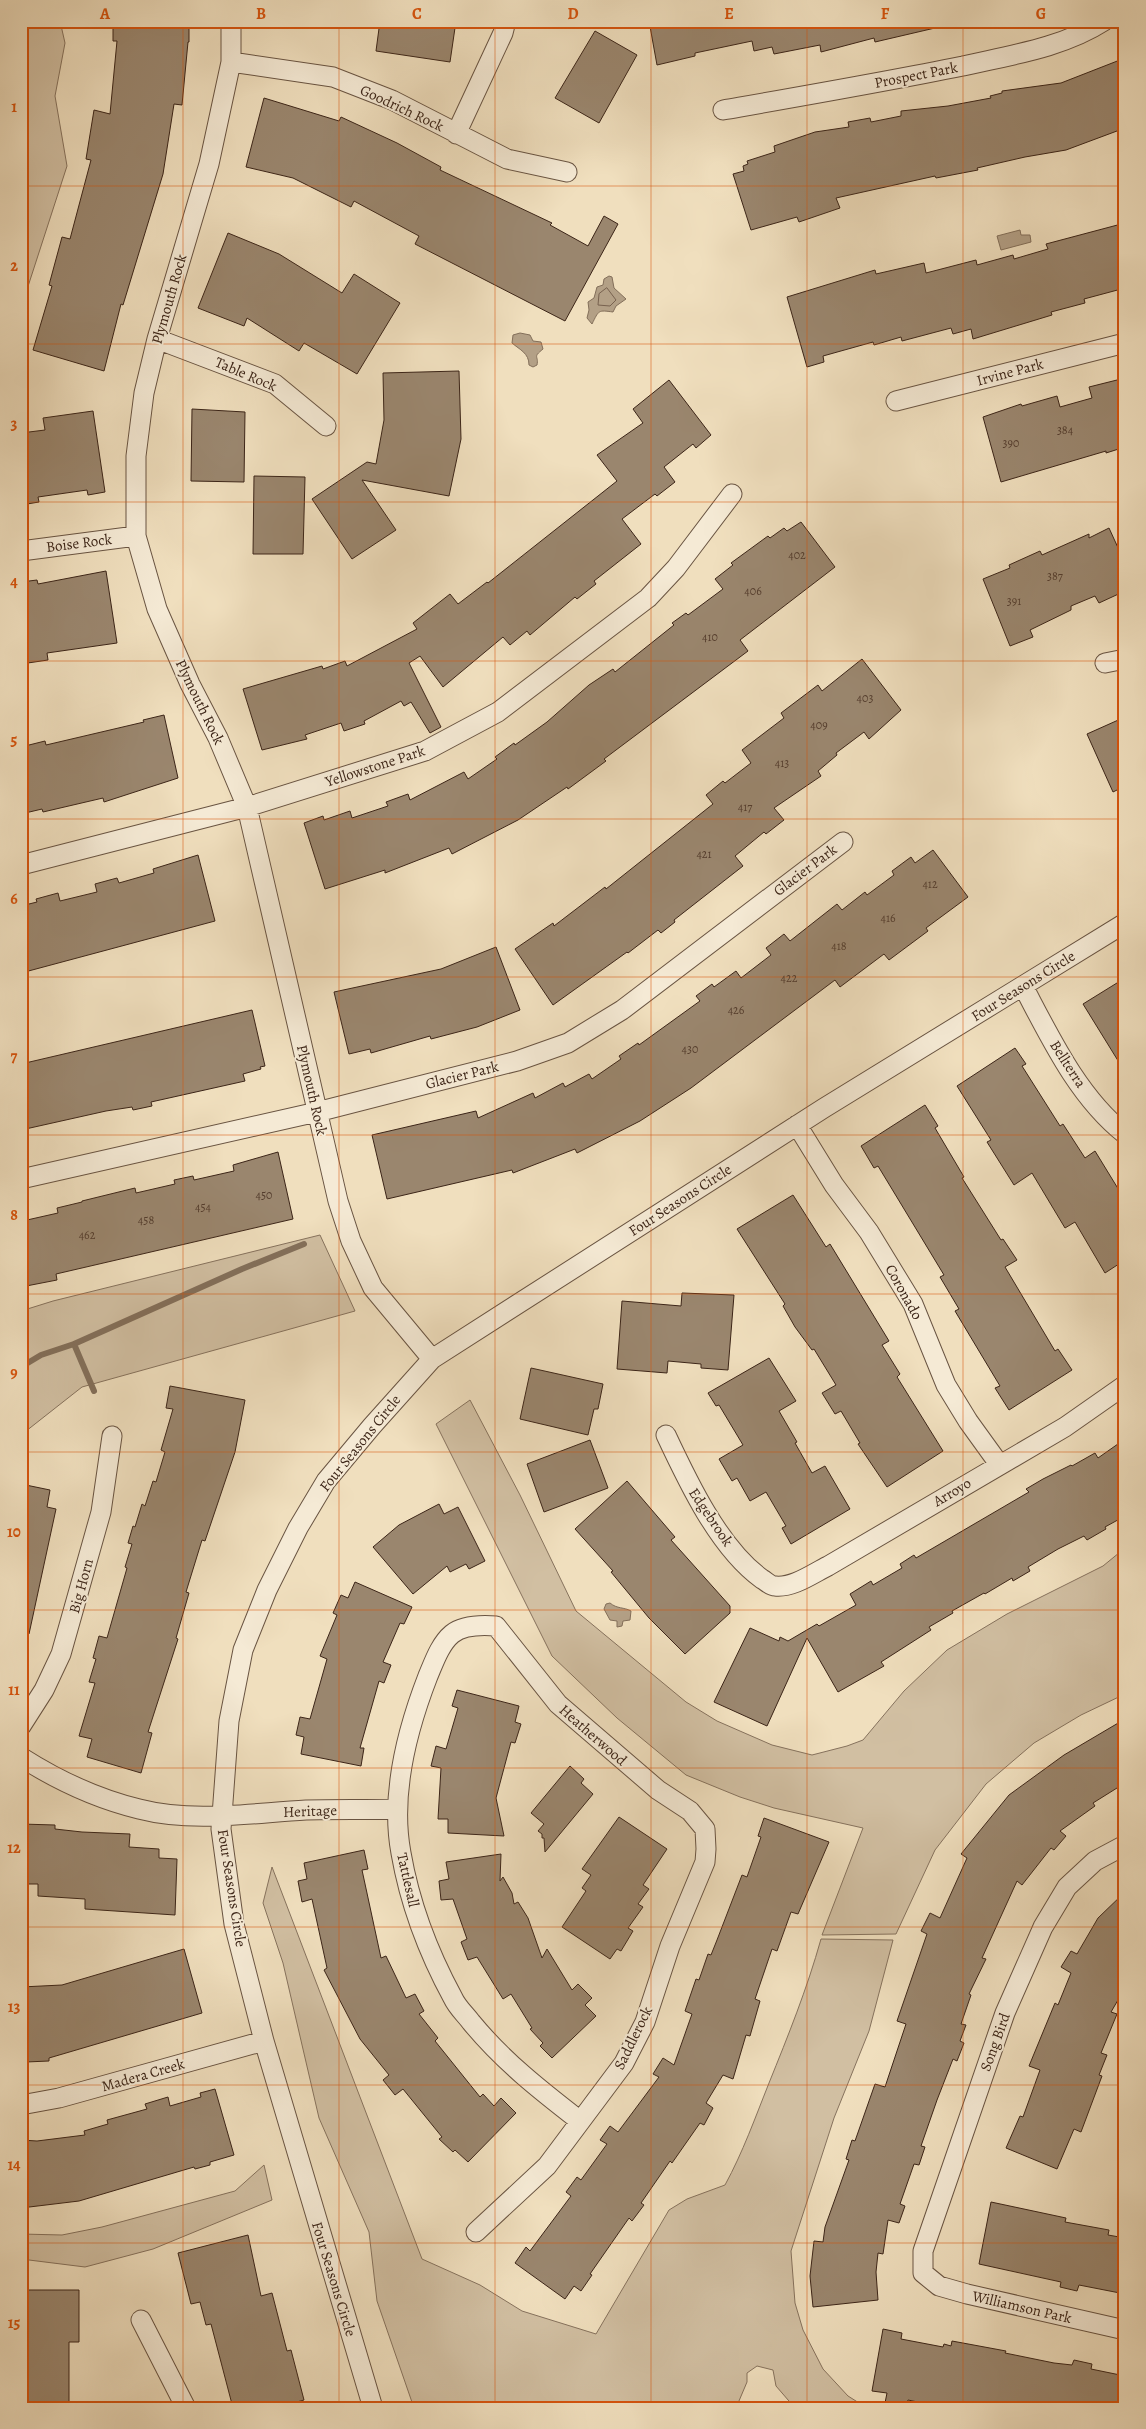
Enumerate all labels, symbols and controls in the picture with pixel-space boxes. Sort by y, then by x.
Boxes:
text: A [99,3,111,25]
text: B [256,3,266,25]
text: C [412,3,422,25]
text: D [567,3,579,25]
text: E [724,3,734,25]
text: F [881,3,890,25]
text: G [1036,3,1046,25]
street label: Prospect Park [873,57,960,93]
street label: Goodrich Rock [357,80,448,136]
text: 1 [11,96,17,118]
street label: Plymouth Rock [147,251,192,346]
text: 2 [10,255,18,277]
street label: Table Rock [212,352,281,396]
street label: Irvine Park [974,353,1046,390]
text: 3 [11,413,18,435]
house number: 384 [1057,422,1074,438]
house number: 390 [1003,435,1019,451]
street label: Boise Rock [45,529,114,557]
house number: 402 [788,547,806,563]
house number: 387 [1047,568,1064,584]
text: 4 [10,571,18,593]
house number: 406 [744,583,762,599]
house number: 391 [1007,593,1021,609]
house number: 410 [702,629,718,645]
street label: Plymouth Rock [171,656,230,748]
house number: 403 [857,690,873,706]
house number: 409 [810,717,828,733]
text: 5 [11,729,18,751]
street label: Yellowstone Park [322,740,428,792]
house number: 413 [775,755,789,771]
house number: 417 [738,799,753,815]
street label: Glacier Park [769,839,841,900]
house number: 421 [696,846,712,862]
house number: 412 [922,876,938,892]
text: 6 [10,888,18,910]
house number: 416 [880,910,896,926]
house number: 418 [831,938,847,954]
street label: Four Seasons Circle [967,946,1079,1026]
house number: 422 [781,970,798,986]
house number: 426 [728,1002,745,1018]
street label: Bellterra [1045,1036,1091,1092]
house number: 430 [682,1041,698,1057]
street label: Plymouth Rock [292,1043,332,1138]
text: 7 [11,1046,18,1068]
street label: Glacier Park [423,1056,501,1094]
street label: Four Seasons Circle [625,1159,736,1241]
house number: 450 [256,1187,273,1203]
house number: 454 [195,1199,212,1215]
text: 8 [10,1204,18,1226]
house number: 458 [138,1212,154,1228]
house number: 462 [79,1227,96,1243]
street label: Coronado [881,1261,927,1323]
text: 9 [10,1362,18,1384]
street label: Four Seasons Circle [315,1390,405,1496]
street label: Arroyo [928,1473,975,1512]
street label: Edgebrook [684,1484,738,1551]
text: 10 [7,1521,21,1543]
street label: Big Horn [64,1556,98,1616]
text: 11 [8,1679,20,1701]
street label: Heatherwood [555,1700,632,1771]
street label: Heritage [283,1800,338,1822]
street label: Four Seasons Circle [213,1828,251,1949]
text: 12 [7,1837,21,1859]
street label: Tattlesall [392,1851,424,1909]
text: 13 [8,1996,20,2018]
street label: Saddlerock [609,2003,657,2073]
street label: Song Bird [975,2009,1015,2074]
street label: Madera Creek [99,2053,187,2096]
text: 14 [7,2154,21,2176]
street label: Four Seasons Circle [307,2219,361,2339]
street label: Williamson Park [969,2286,1074,2328]
text: 15 [8,2312,20,2334]

